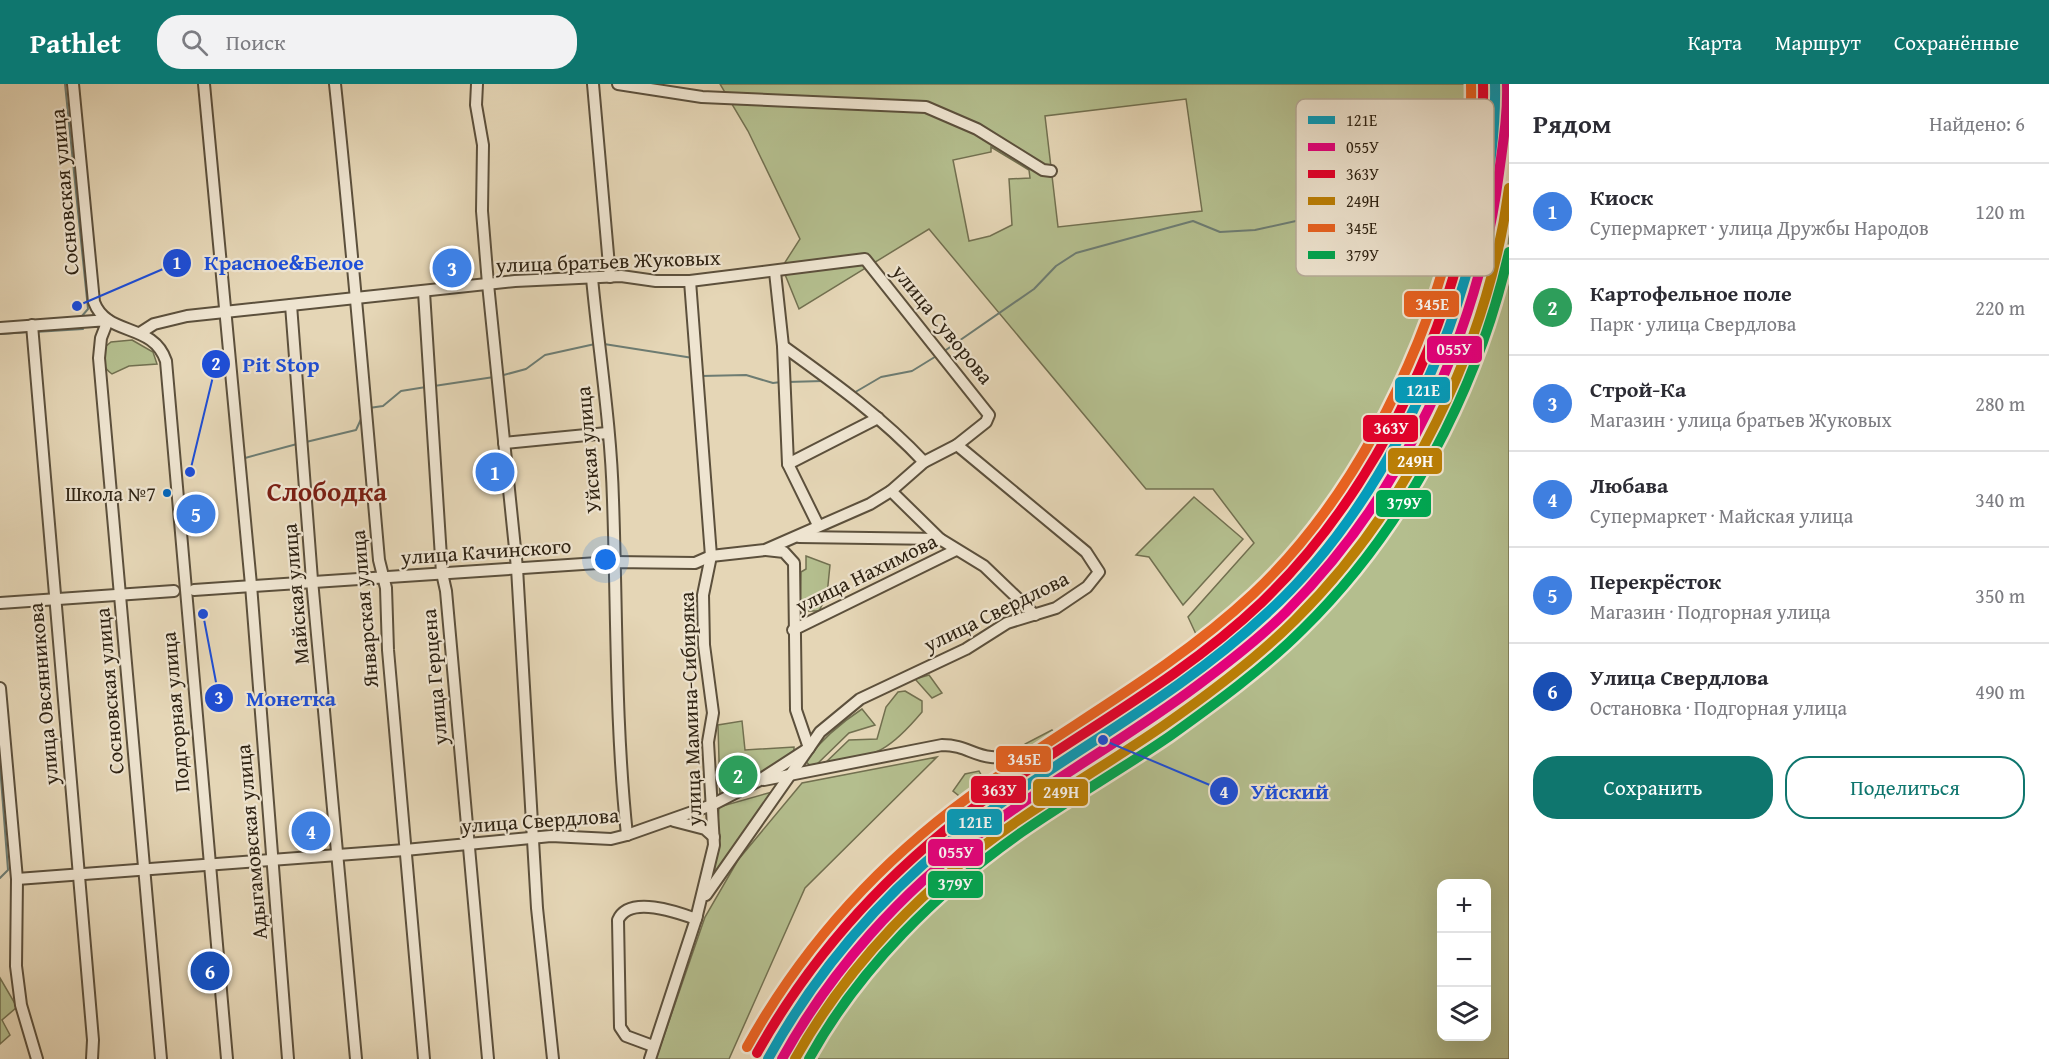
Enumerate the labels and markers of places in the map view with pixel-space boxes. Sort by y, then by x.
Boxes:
callout: Красное&Белое [162,243,376,283]
pin: 3 [432,246,472,291]
callout: Pit Stop [201,344,332,384]
pin: 1 [476,450,514,494]
place label: Школа №7 [65,479,156,508]
marker: Школа №7 [161,487,173,499]
pin: 5 [176,492,216,536]
callout: Монетка [204,678,348,718]
pin: 2 [718,752,758,798]
callout: Уйский [1209,771,1341,811]
pin: 4 [292,808,330,854]
pin: 6 [190,948,230,994]

